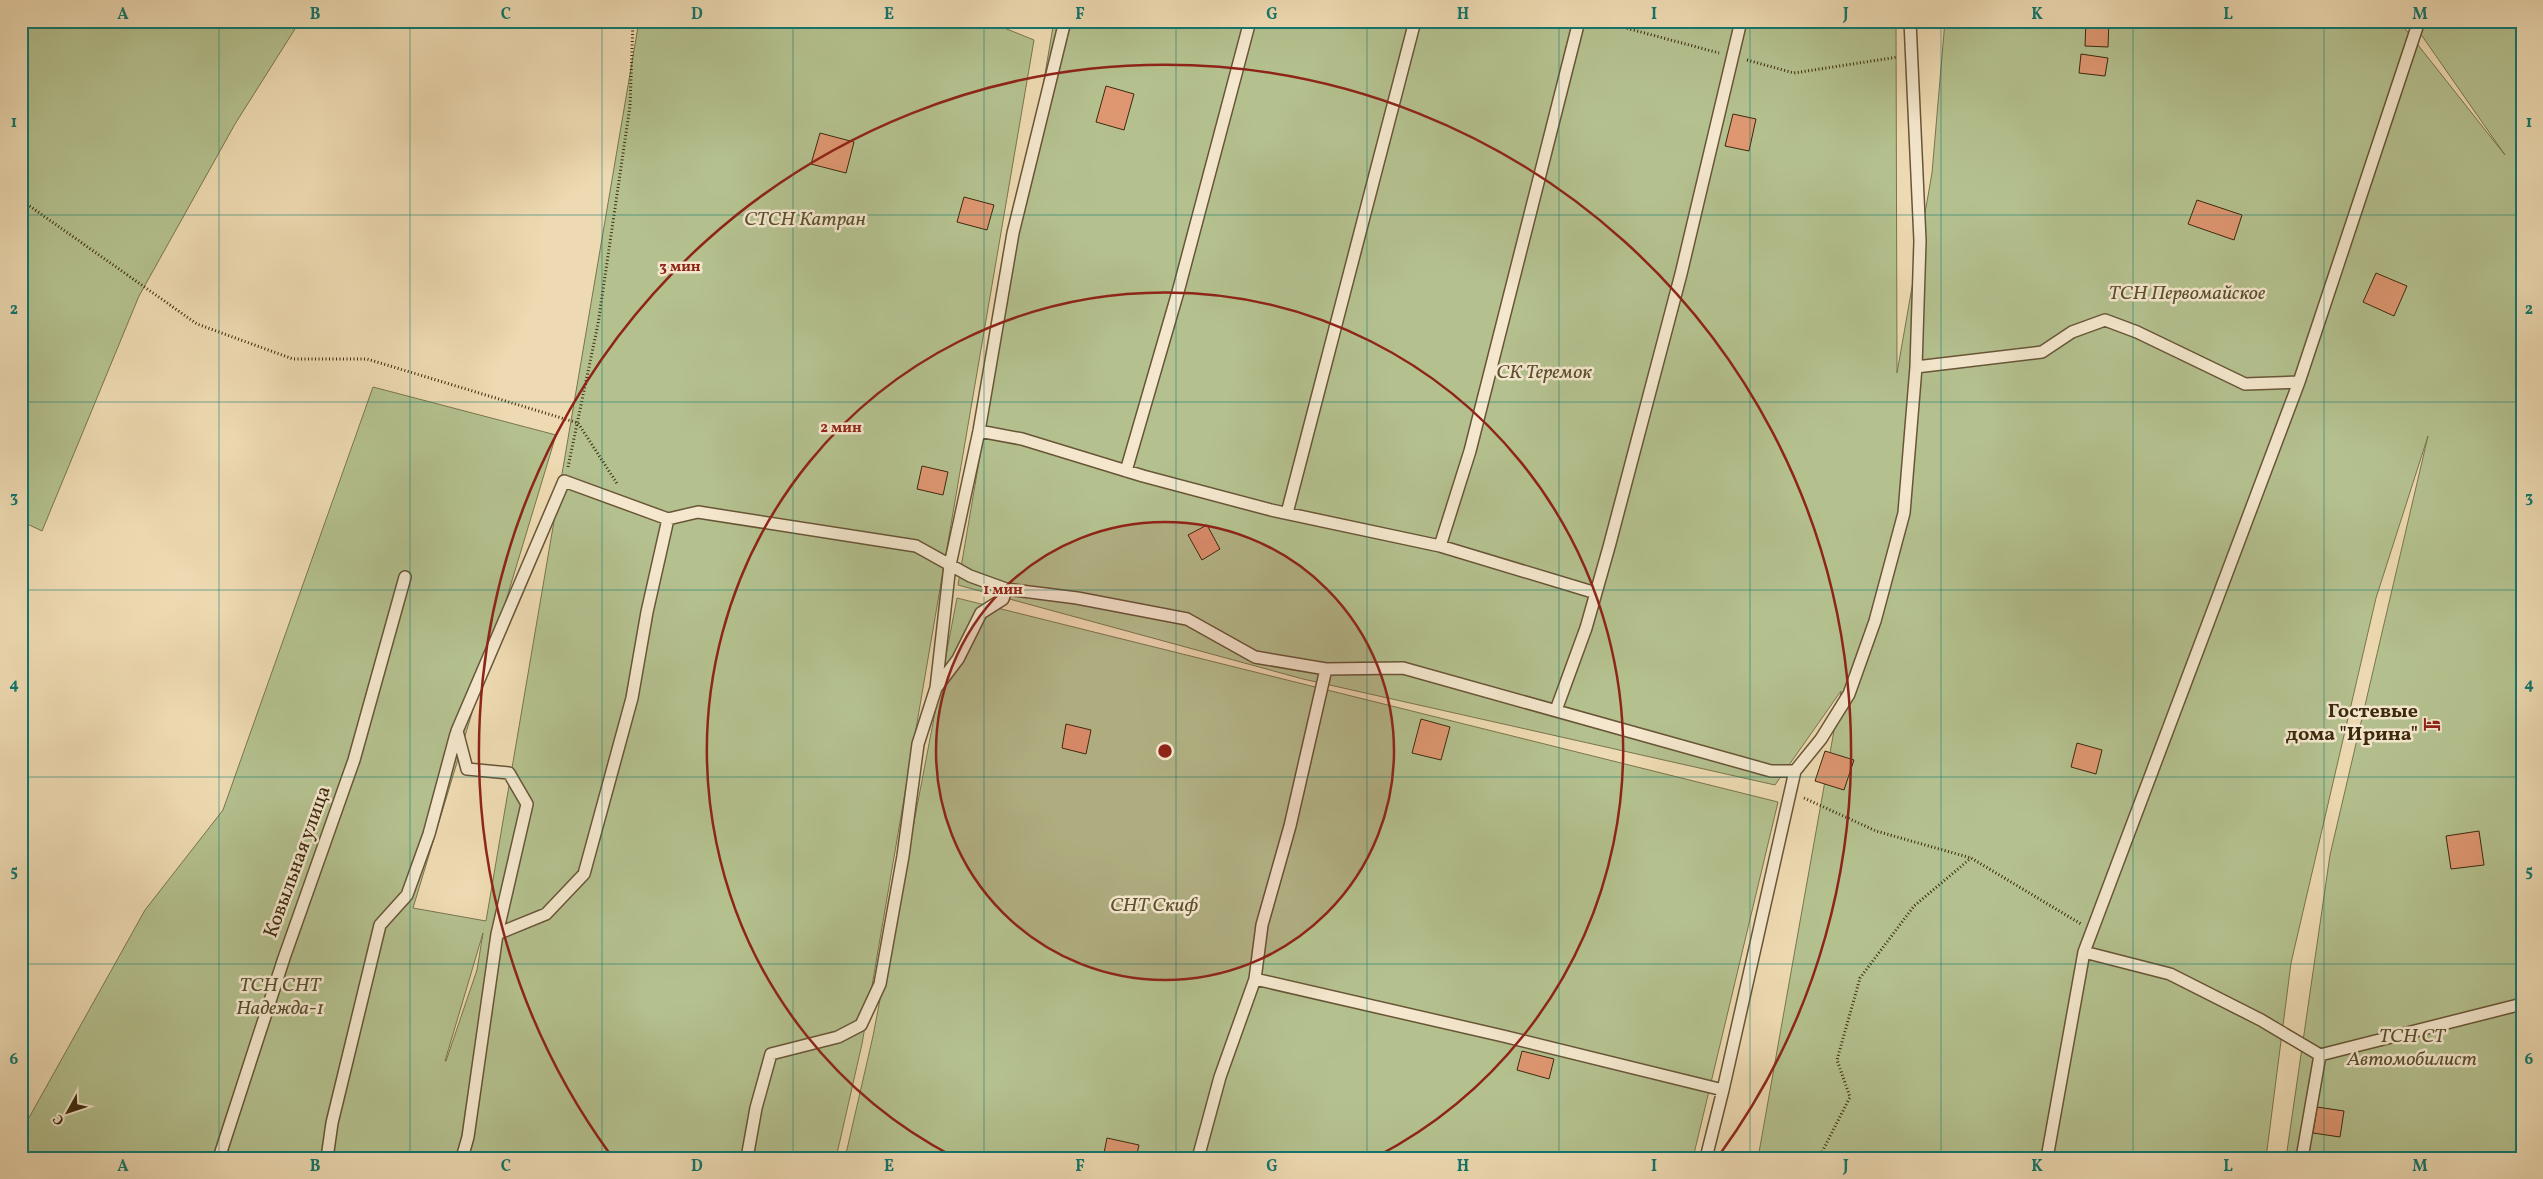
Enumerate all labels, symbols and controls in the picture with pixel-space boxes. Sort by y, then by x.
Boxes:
text: A [117,4,129,26]
text: B [310,4,321,26]
text: C [501,4,511,26]
text: D [691,4,703,26]
text: E [884,4,894,26]
text: F [1075,4,1085,26]
text: G [1266,4,1278,26]
text: H [1457,4,1469,26]
text: I [1651,4,1657,26]
text: J [1842,4,1849,26]
text: K [2031,4,2043,26]
text: L [2223,4,2233,26]
text: M [2412,4,2428,26]
text: 1 [11,112,17,134]
text: 1 [2526,112,2532,134]
park label: СТСН Катран [744,206,866,234]
text: 3 мин [659,257,701,278]
park label: ТСН Первомайское [2109,280,2266,308]
text: 2 [10,299,18,321]
text: 2 [2525,299,2533,321]
park label: СК Теремок [1496,359,1592,387]
text: 2 мин [820,418,862,439]
text: 3 [10,487,18,509]
text: 3 [2525,487,2533,509]
text: 1 мин [983,580,1023,601]
text: 4 [9,674,19,696]
text: 4 [2524,674,2534,696]
place label: Гостевые дома "Ирина" [2286,698,2418,749]
hotel icon: Гостевые дома "Ирина" [2422,714,2442,734]
centre of rings [1156,742,1174,760]
street label: Ковыльная улица [257,782,339,942]
text: 5 [10,861,18,883]
text: 5 [2525,861,2533,883]
park label: СНТ Скиф [1110,892,1198,920]
park label: ТСН СНТ Надежда-1 [236,972,324,1023]
park label: ТСН СТ Автомобилист [2346,1023,2477,1074]
text: 6 [10,1049,19,1071]
text: 6 [2525,1049,2534,1071]
north arrow [42,1086,92,1136]
text: С [49,1110,69,1129]
text: A [117,1156,129,1178]
text: B [310,1156,321,1178]
text: C [501,1156,511,1178]
text: D [691,1156,703,1178]
text: E [884,1156,894,1178]
text: F [1075,1156,1085,1178]
text: G [1266,1156,1278,1178]
text: H [1457,1156,1469,1178]
text: I [1651,1156,1657,1178]
text: J [1842,1156,1849,1178]
text: K [2031,1156,2043,1178]
text: L [2223,1156,2233,1178]
text: M [2412,1156,2428,1178]

